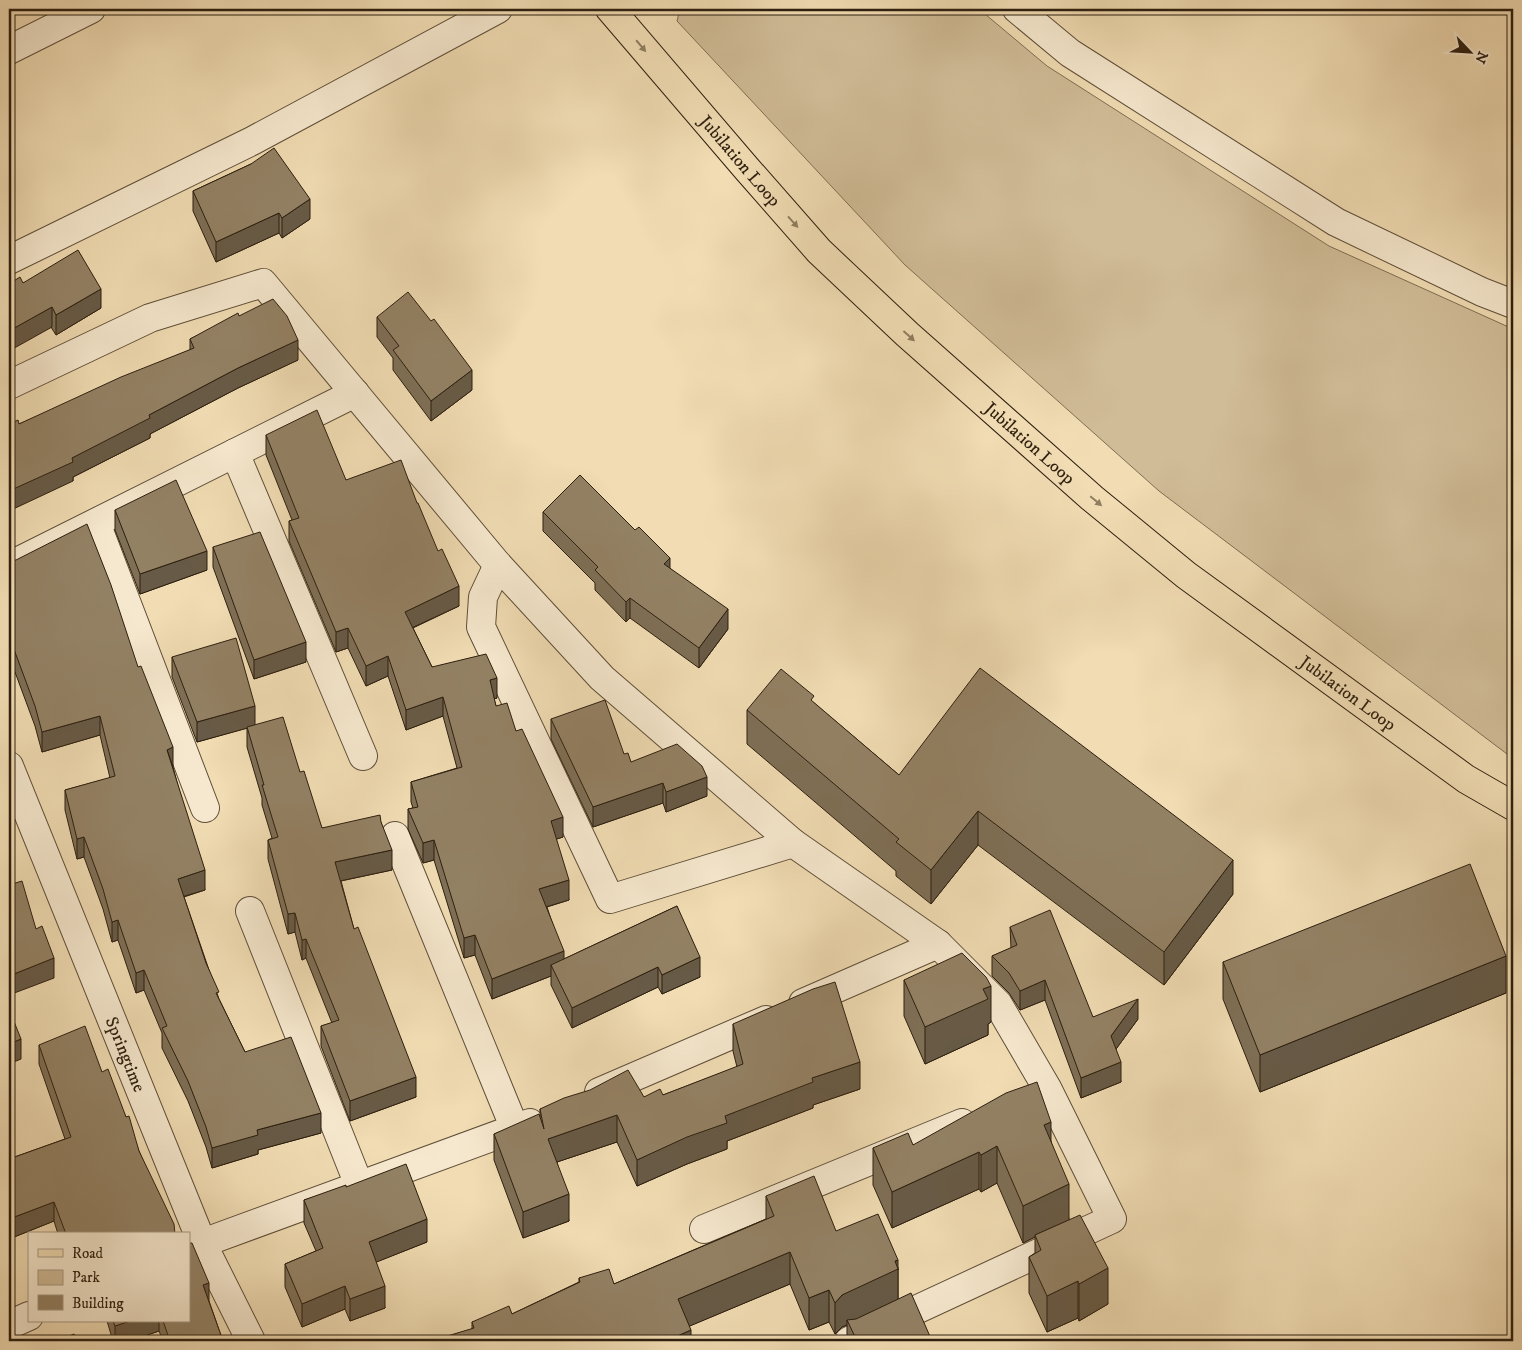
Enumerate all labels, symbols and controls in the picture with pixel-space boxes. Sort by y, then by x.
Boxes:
north arrow [1444,28,1494,78]
one-way arrow [636,39,647,52]
text: N [1470,48,1491,67]
street label: Jubilation Loop [693,110,785,212]
one-way arrow [787,216,798,228]
one-way arrow [903,330,916,341]
street label: Jubilation Loop [978,396,1079,490]
one-way arrow [1090,496,1103,507]
street label: Jubilation Loop [1293,650,1400,736]
street label: Springtime [100,1014,150,1096]
legend [28,1232,190,1322]
text: Road [72,1244,104,1263]
text: Park [72,1268,101,1287]
text: Building [72,1294,124,1313]

